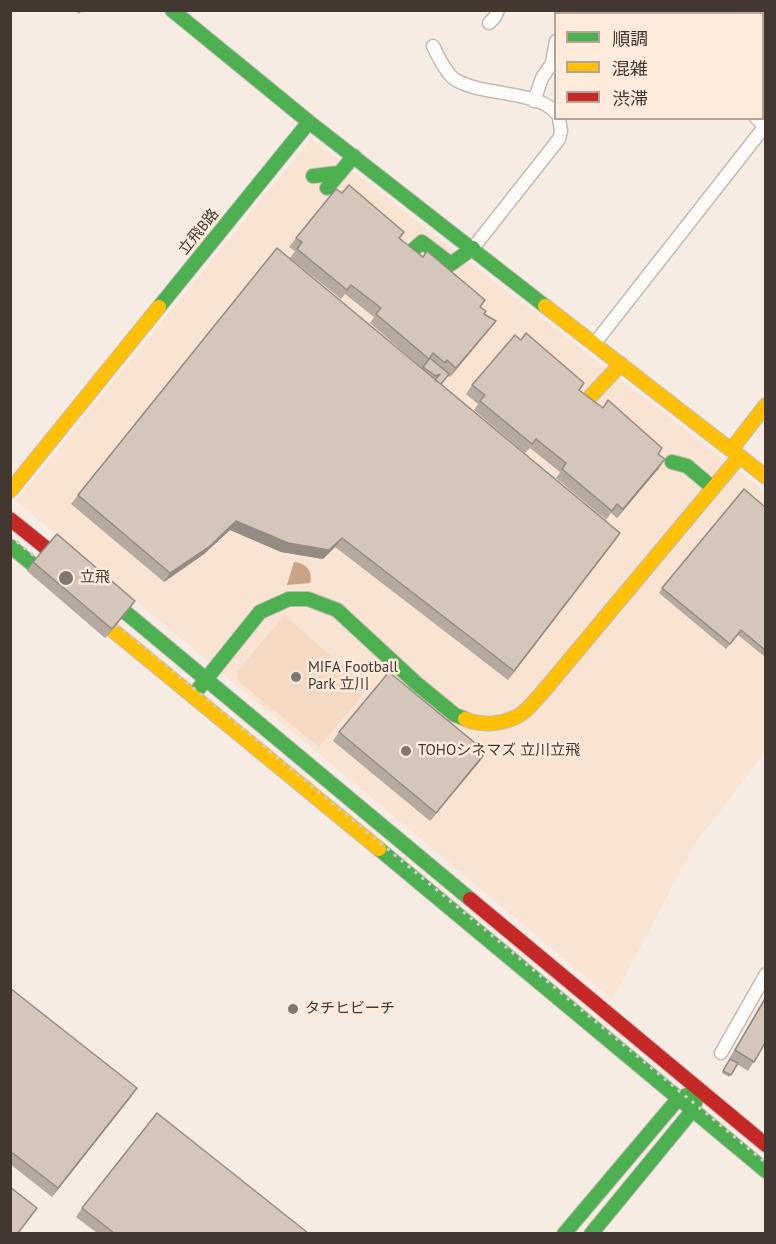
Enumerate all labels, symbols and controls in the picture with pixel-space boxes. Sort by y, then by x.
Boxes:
legend [554,12,764,120]
text: 順調 [612,27,648,50]
text: 混雑 [612,57,648,80]
text: 渋滞 [612,87,648,110]
street label: 立飛B路 [175,205,223,259]
marker: 立飛 [57,569,75,587]
place label: 立飛 [80,569,110,587]
place label: MIFA Football Park 立川 [308,659,398,694]
marker: MIFA Football Park 立川 [289,670,303,684]
place label: TOHOシネマズ 立川立飛 [418,742,580,760]
marker: TOHOシネマズ 立川立飛 [399,744,413,758]
place label: タチヒビーチ [305,1000,395,1018]
marker: タチヒビーチ [286,1002,300,1016]

